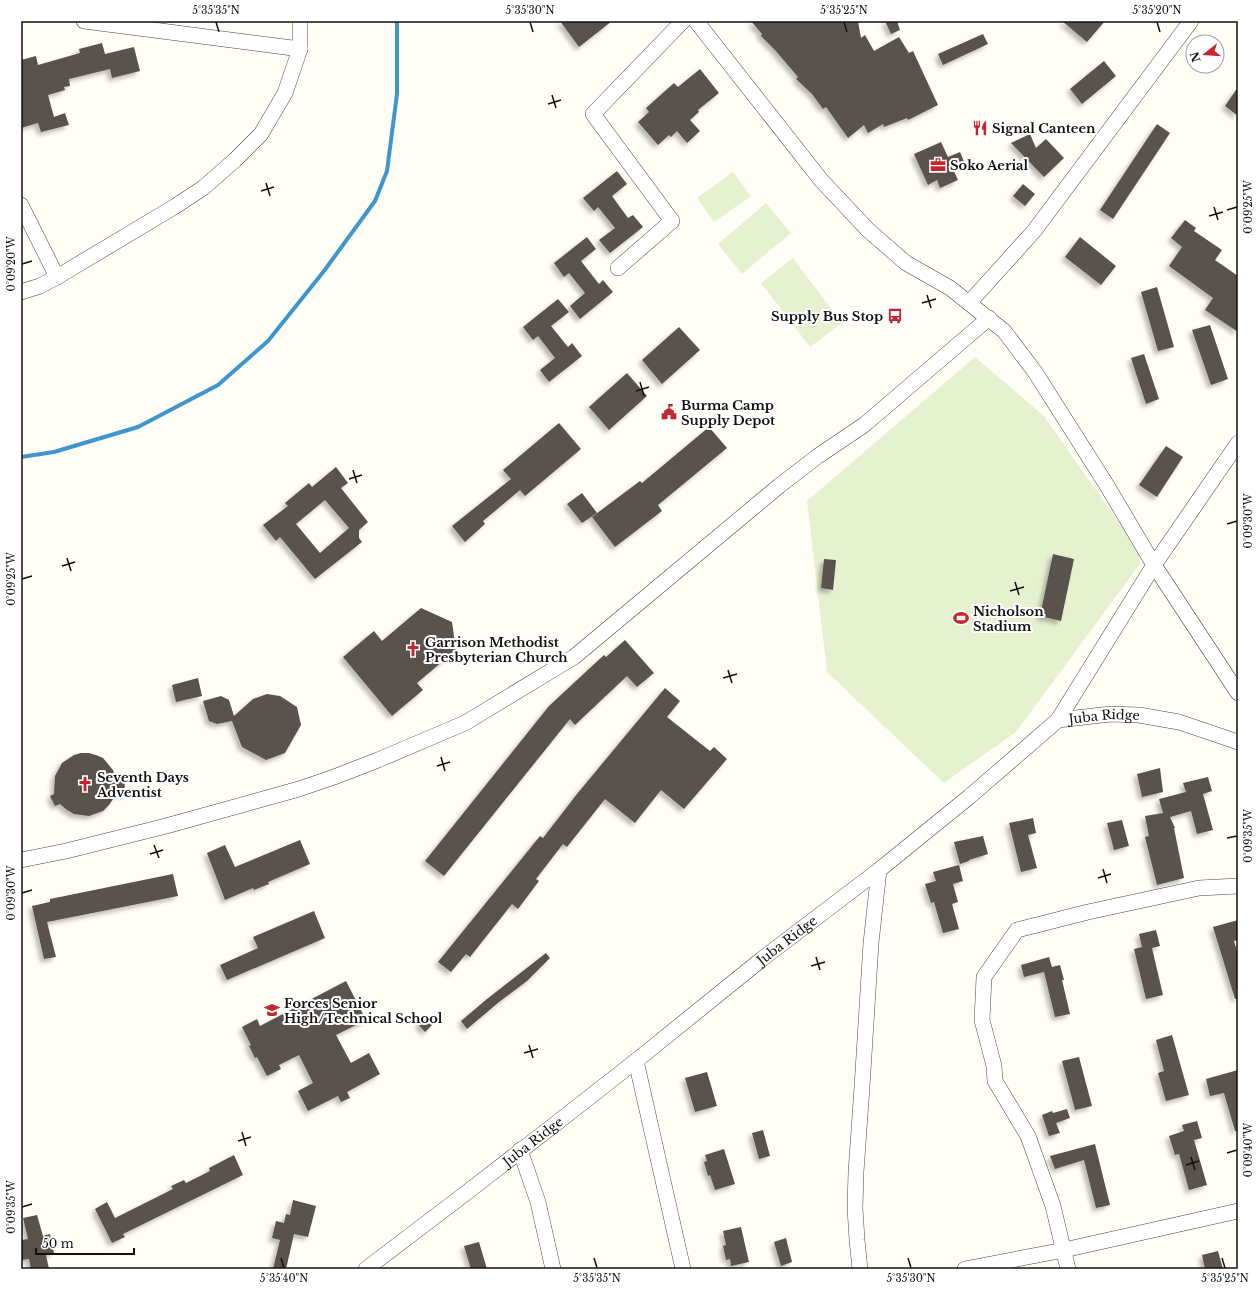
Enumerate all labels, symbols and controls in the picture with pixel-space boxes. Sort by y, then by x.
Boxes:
text: 5°35'35"N [192,4,240,17]
text: 5°35'30"N [505,4,555,17]
text: 5°35'25"N [820,4,868,17]
text: 5°35'20"N [1132,4,1182,17]
north arrow [1185,34,1225,74]
text: N [1187,49,1204,64]
restaurant icon: Signal Canteen [971,119,989,137]
place label: Signal Canteen [992,120,1096,137]
office icon: Soko Aerial [929,156,947,174]
place label: Soko Aerial [950,157,1029,174]
text: 0°09'25"W [1242,180,1255,234]
text: 0°09'20"W [5,236,18,292]
bus stop icon: Supply Bus Stop [886,307,904,325]
place label: Supply Bus Stop [771,308,883,325]
place label: Burma Camp Supply Depot [681,397,775,429]
public building icon: Burma Camp Supply Depot [660,403,678,421]
text: 0°09'30"W [1242,493,1255,549]
text: 0°09'25"W [5,552,18,606]
place label: Nicholson Stadium [973,603,1044,635]
sports icon: Nicholson Stadium [952,609,970,627]
place label: Garrison Methodist Presbyterian Church [425,634,568,666]
church icon: Garrison Methodist Presbyterian Church [404,640,422,658]
street label: Juba Ridge [1066,706,1140,728]
place label: Seventh Days Adventist [96,769,189,801]
church icon: Seventh Days Adventist [76,775,94,793]
text: 0°09'35"W [1242,809,1255,863]
text: 0°09'30"W [5,865,18,921]
street label: Juba Ridge [752,912,821,970]
place label: Forces Senior High/Technical School [284,995,443,1027]
school or university icon: Forces Senior High/Technical School [263,1001,281,1019]
street label: Juba Ridge [498,1113,567,1172]
text: 0°09'40"W [1242,1123,1255,1177]
text: 0°09'35"W [5,1180,18,1234]
scale bar [36,1230,134,1256]
text: 50 m [42,1236,74,1251]
text: 5°35'40"N [260,1272,308,1285]
text: 5°35'35"N [573,1272,621,1285]
text: 5°35'30"N [886,1272,936,1285]
text: 5°35'25"N [1201,1272,1249,1285]

